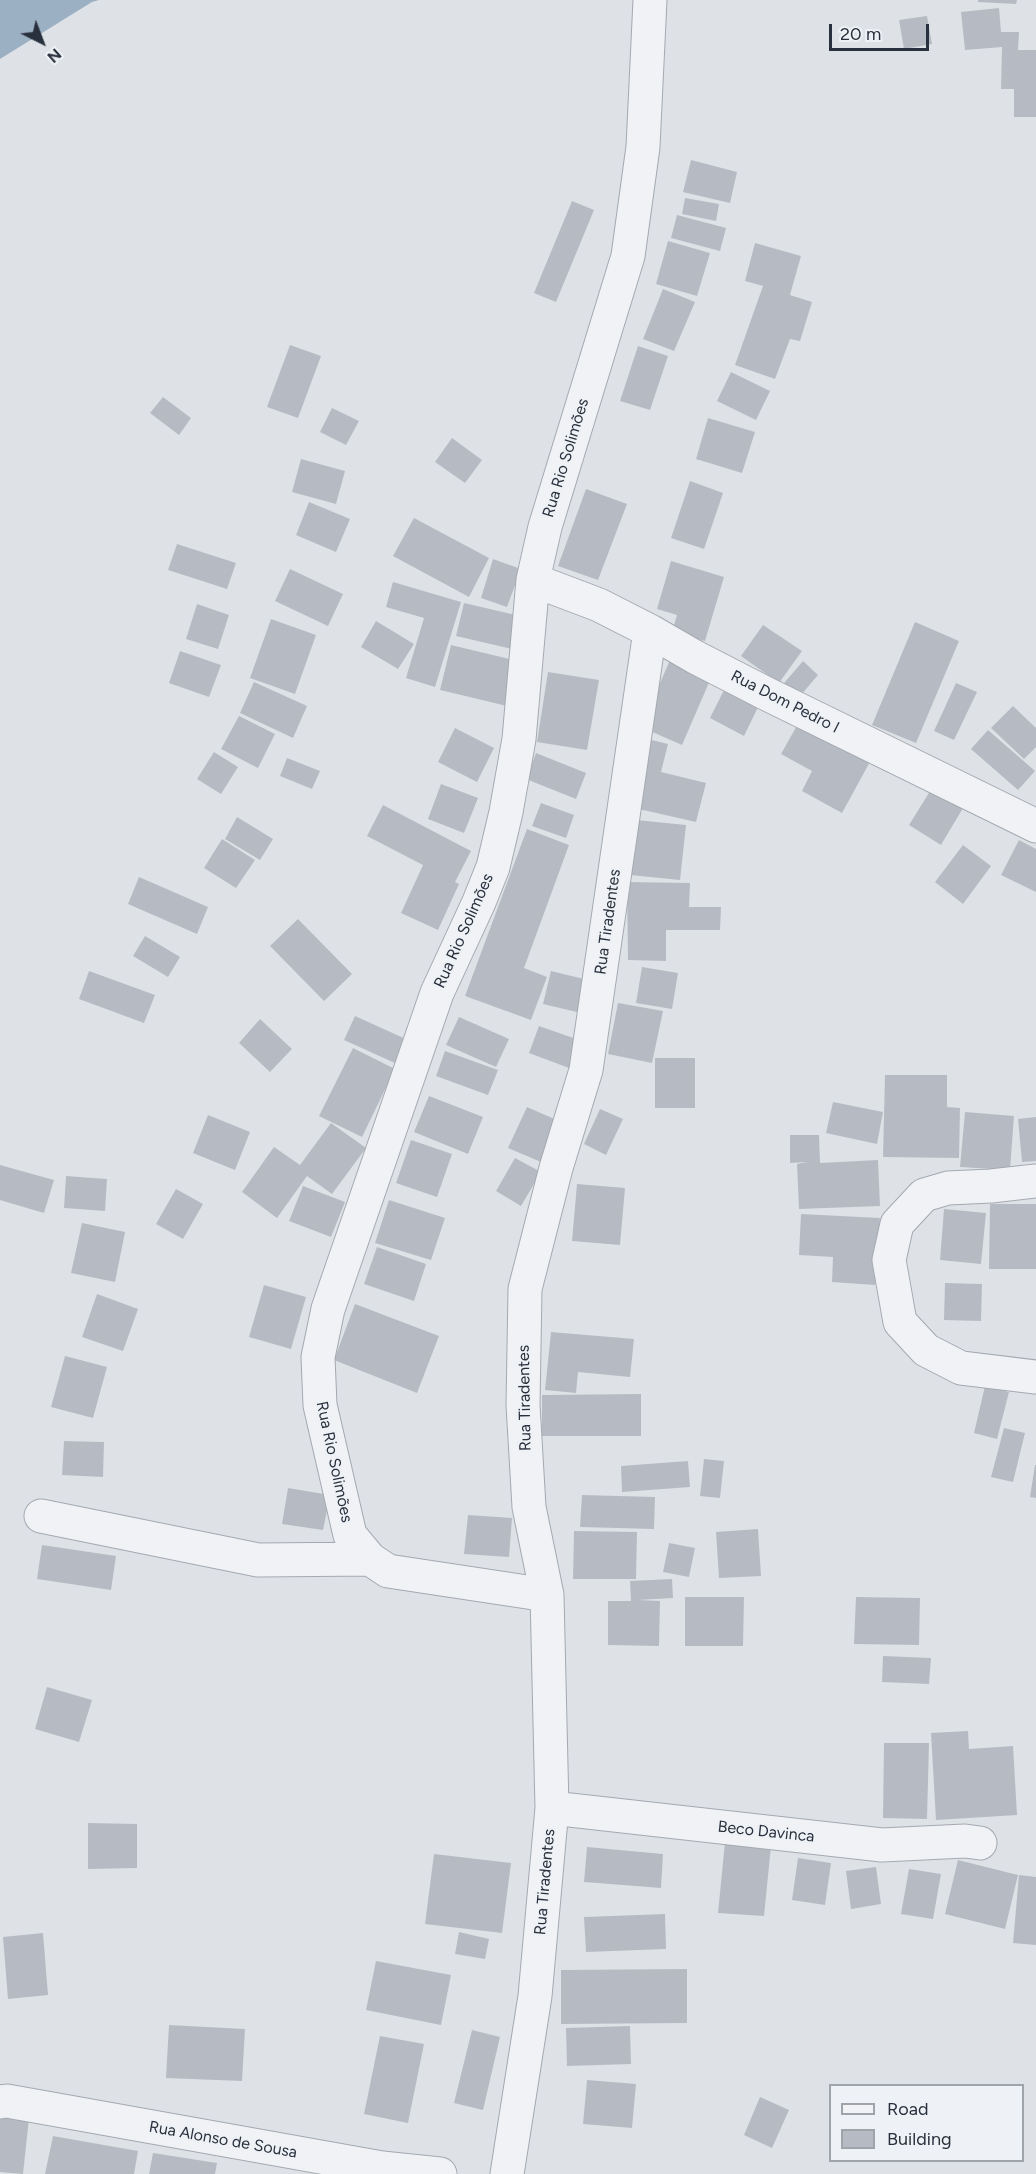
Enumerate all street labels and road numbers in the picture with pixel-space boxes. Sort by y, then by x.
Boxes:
street label: Rua Rio Solimões [539,396,593,520]
street label: Rua Dom Pedro I [728,666,842,738]
street label: Rua Tiradentes [591,868,625,976]
street label: Rua Rio Solimões [430,871,498,991]
street label: Rua Tiradentes [514,1345,536,1451]
street label: Rua Rio Solimões [312,1400,356,1524]
street label: Beco Davinca [717,1817,815,1847]
street label: Rua Tiradentes [531,1828,559,1936]
street label: Rua Alonso de Sousa [147,2118,299,2162]

